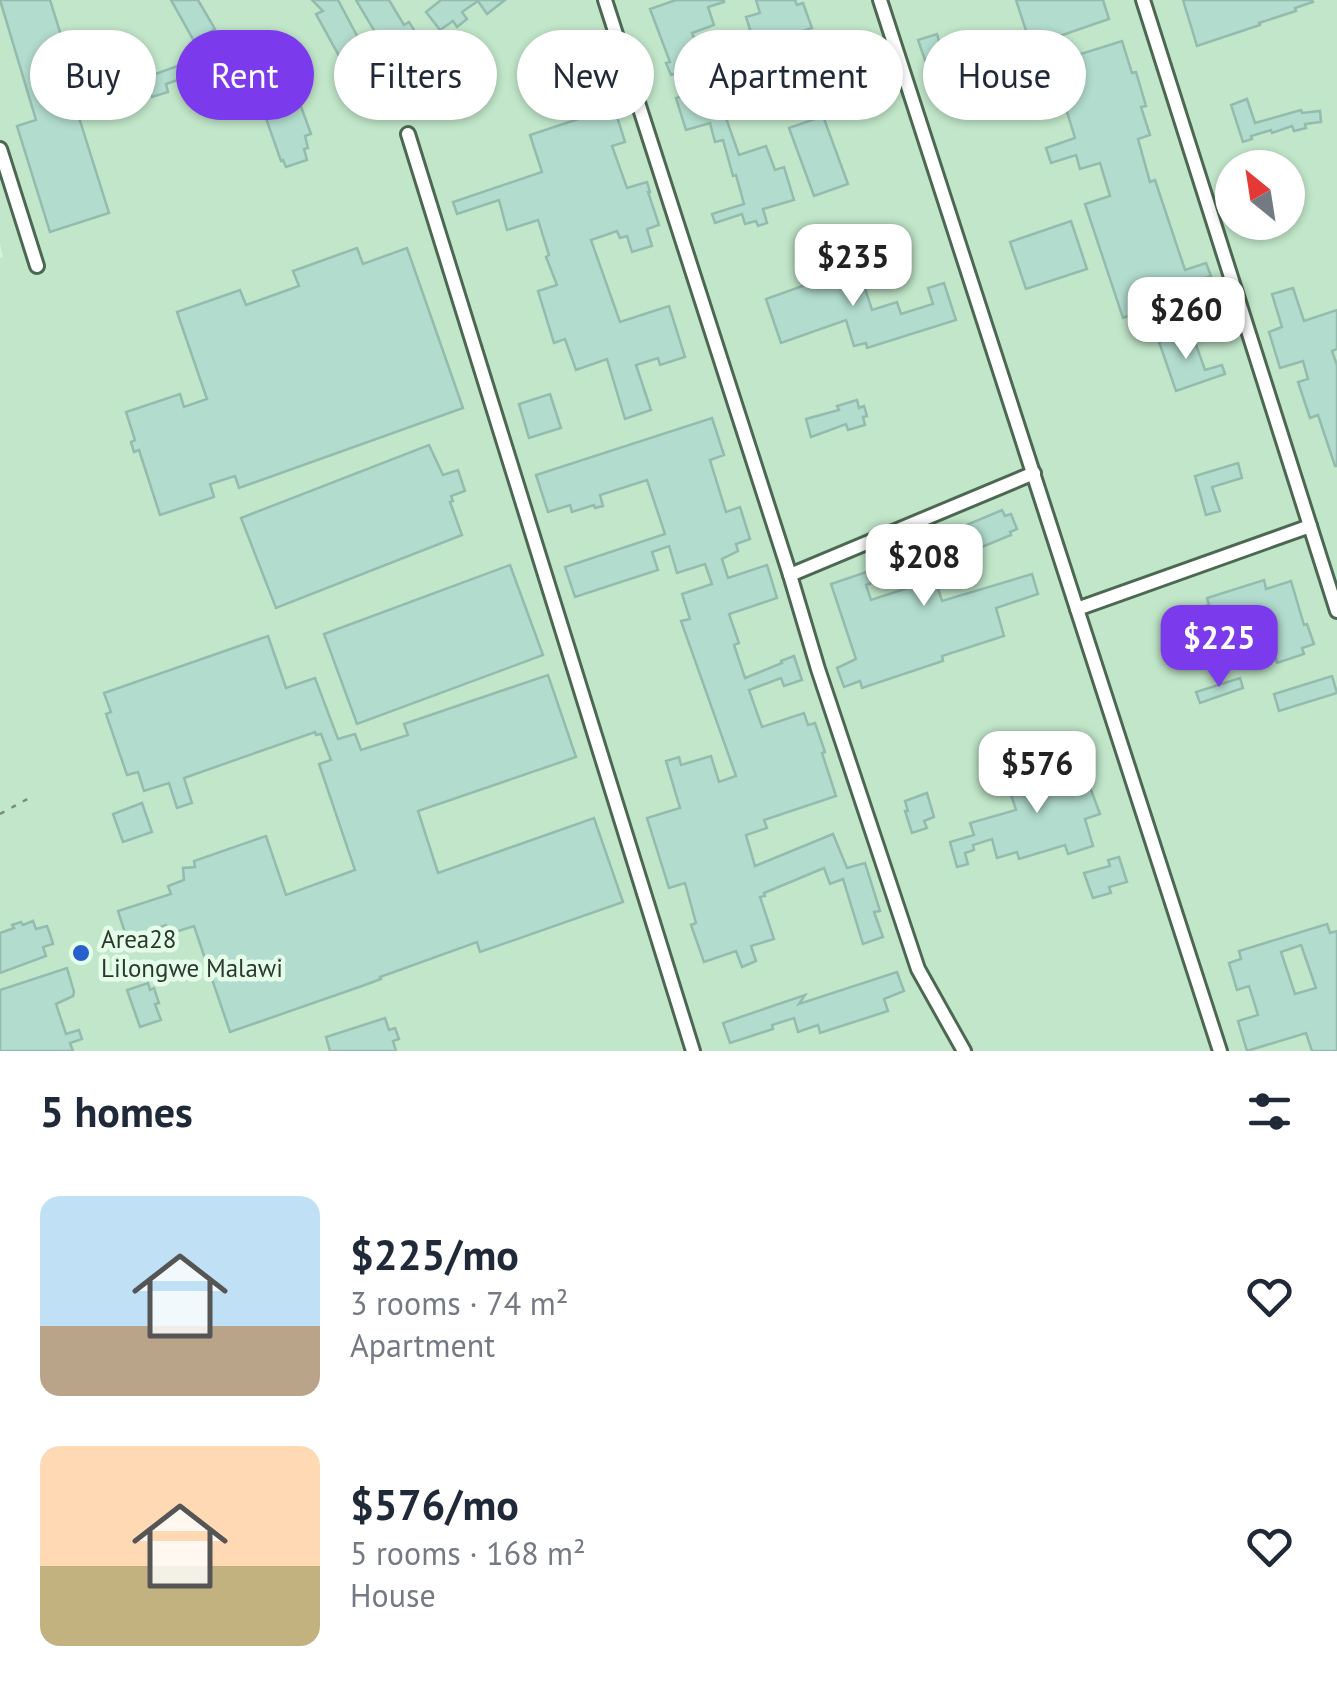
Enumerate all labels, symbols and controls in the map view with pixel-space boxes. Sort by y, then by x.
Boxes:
chip: Buy [30,30,156,120]
chip: Rent [176,30,314,120]
chip: Filters [334,30,497,120]
chip: New [517,30,654,120]
chip: Apartment [674,30,903,120]
chip: House [923,30,1086,120]
north arrow [1215,150,1305,240]
map controls [1215,150,1305,240]
pin: $235 [794,224,912,309]
text: $235 [817,235,889,277]
pin: $260 [1127,277,1245,362]
text: $260 [1150,288,1222,330]
pin: $208 [865,524,983,609]
text: $208 [888,535,960,577]
pin: $225 [1160,605,1278,690]
text: $225 [1183,616,1255,658]
pin: $576 [978,731,1096,816]
text: $576 [1001,742,1073,784]
place label: Area28 Lilongwe Malawi [101,923,283,984]
marker: Area28 Lilongwe Malawi [70,942,92,964]
text: 5 homes [40,1084,193,1139]
icon: filters [1242,1084,1297,1139]
text: $225/mo [350,1227,519,1282]
icon: home [120,1236,240,1356]
icon: heart [1242,1269,1297,1324]
text: 3 rooms · 74 m² [350,1282,568,1324]
text: Apartment [350,1324,495,1366]
text: $576/mo [350,1477,519,1532]
icon: home [120,1486,240,1606]
icon: heart [1242,1519,1297,1574]
text: 5 rooms · 168 m² [350,1532,586,1574]
text: House [350,1574,436,1616]

